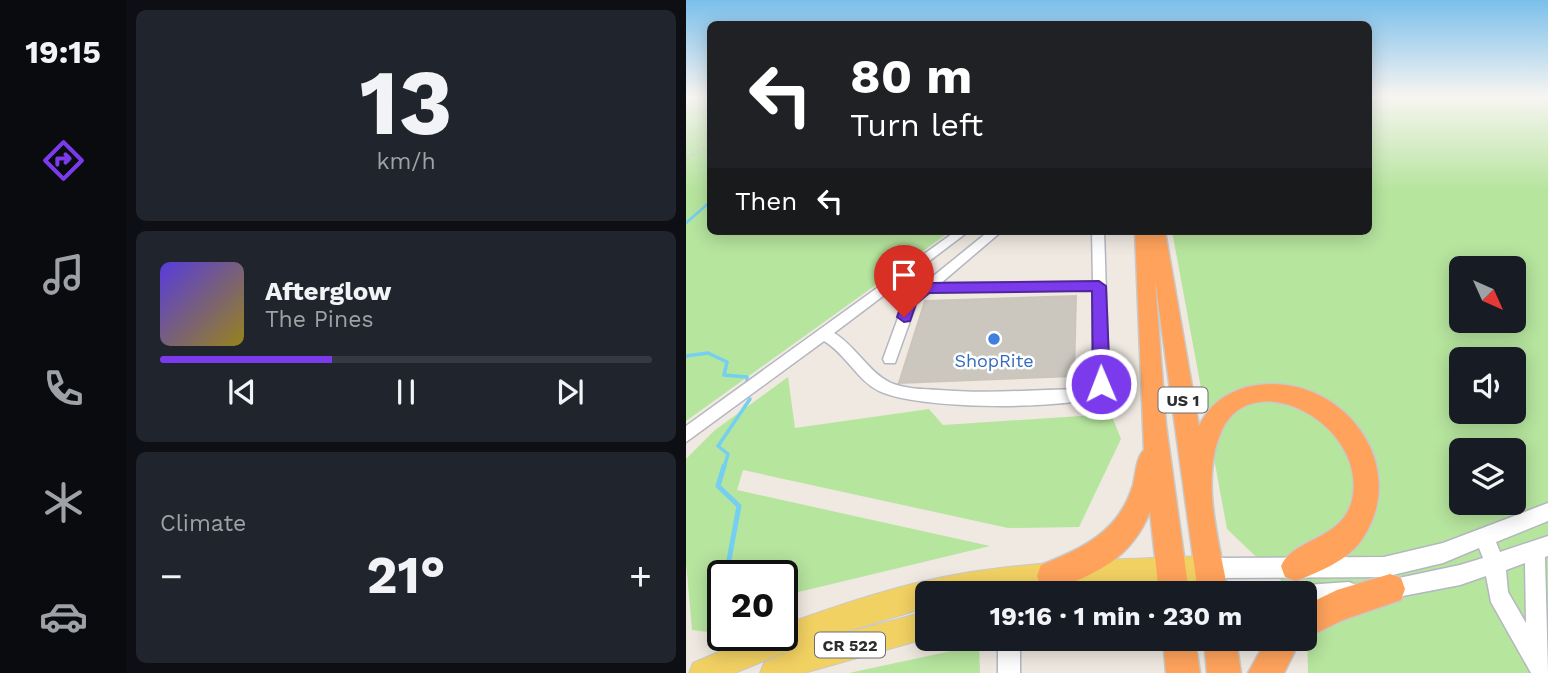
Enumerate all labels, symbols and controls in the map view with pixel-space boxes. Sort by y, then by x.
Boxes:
text: 19:15 [25,33,101,71]
text: 80 m [850,47,972,105]
text: 13 [359,49,453,156]
icon: left [735,49,826,140]
text: Turn left [850,106,983,144]
icon: directions [39,136,88,185]
text: km/h [376,148,436,175]
icon: left [811,182,849,220]
text: Then [735,186,797,216]
pin [874,245,934,317]
icon: music [39,250,88,299]
icon: arrive [885,256,923,294]
north arrow [1449,256,1526,332]
map controls [1449,256,1526,515]
text: Afterglow [265,276,391,306]
text: The Pines [265,306,374,333]
marker: ShopRite [986,331,1002,347]
position arrow [1064,347,1138,421]
button: sound [1449,347,1526,424]
place label: ShopRite [954,350,1034,371]
icon: phone [39,364,88,413]
icon: previous [223,373,261,411]
icon: pause [387,373,425,411]
icon: next [551,373,589,411]
road number: US 1 [1158,388,1208,412]
button: layers [1449,438,1526,515]
icon: climate [39,478,88,527]
text: Climate [160,510,246,537]
text: 21° [366,545,446,606]
text: − [160,554,183,598]
text: + [629,554,652,598]
speed limit sign: 20 [707,560,798,651]
icon: car [39,592,88,641]
text: 19:16 · 1 min · 230 m [990,601,1242,631]
road number: CR 522 [815,632,885,658]

